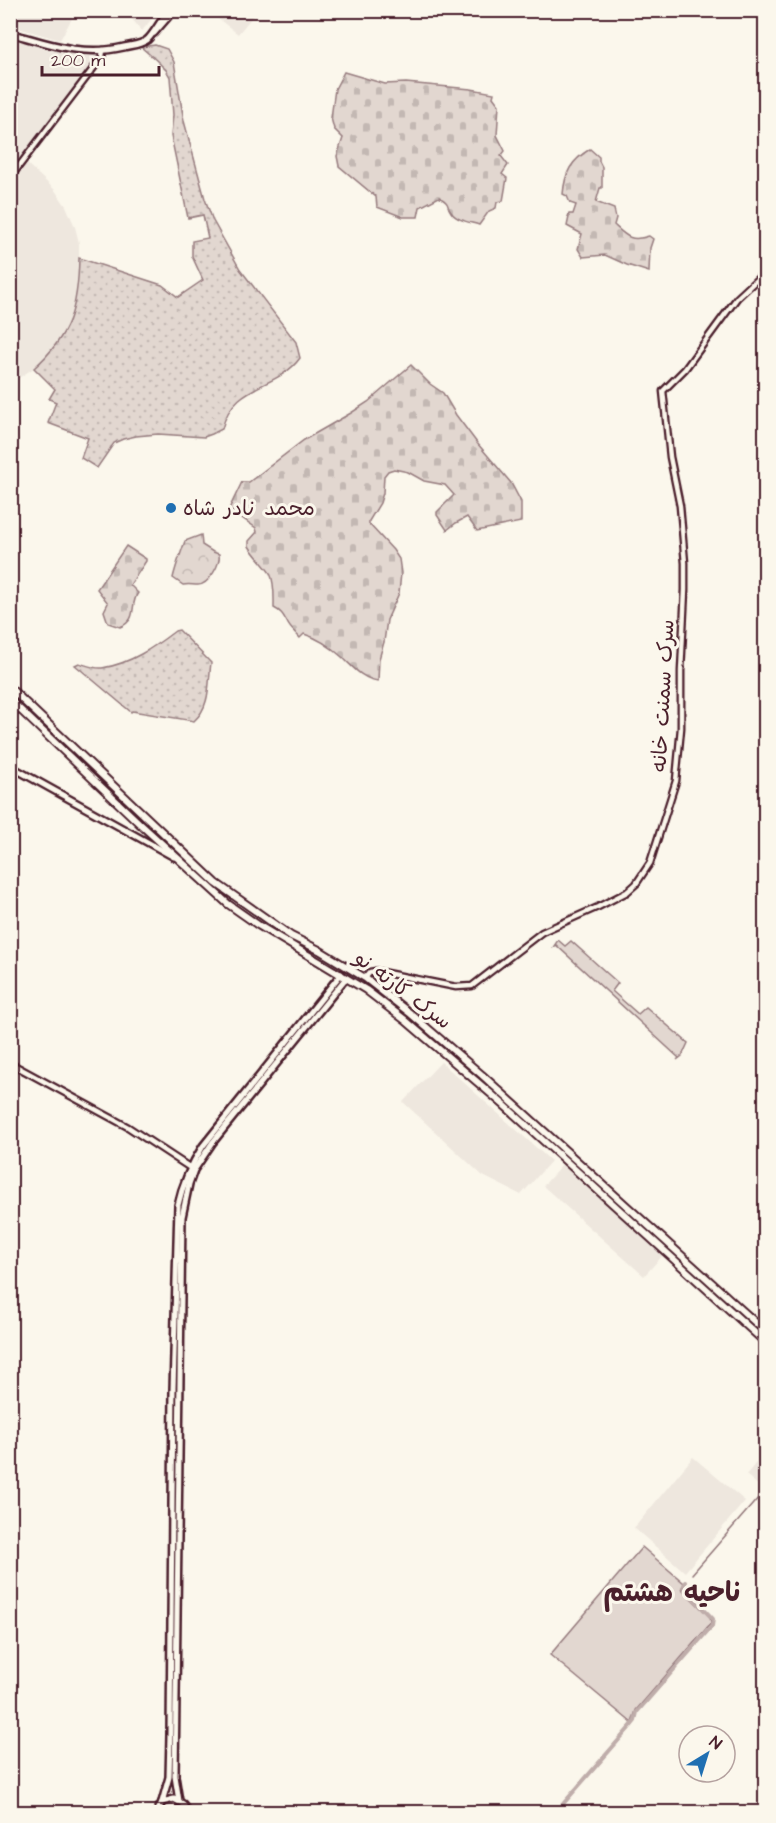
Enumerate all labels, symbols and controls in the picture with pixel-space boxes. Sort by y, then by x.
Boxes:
scale bar [42,39,159,77]
text: 200 m [51,48,105,73]
place label: محمد نادر شاه [183,494,315,523]
marker: محمد نادر شاه [164,501,178,515]
street label: سرک سمنت خانه [645,619,681,773]
street label: سرک کارته نو [347,943,458,1036]
district label: ناحیه هشتم [604,1574,740,1612]
north arrow [677,1724,737,1784]
text: N [705,1731,726,1755]

